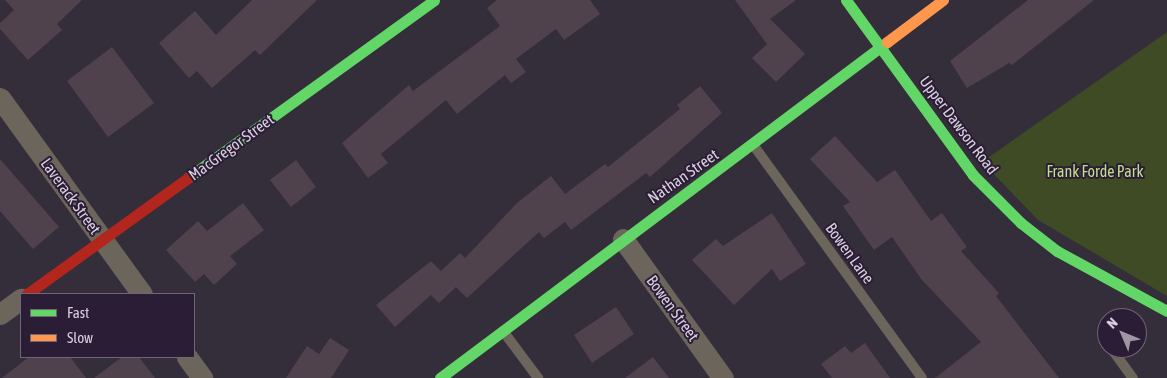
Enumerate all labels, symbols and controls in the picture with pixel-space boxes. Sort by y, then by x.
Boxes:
street label: Upper Dawson Road [916,72,1002,178]
street label: MacGregor Street [185,110,277,184]
street label: Nathan Street [644,145,722,207]
street label: Laverack Street [37,154,105,238]
park label: Frank Forde Park [1046,161,1144,181]
street label: Bowen Lane [822,219,878,287]
street label: Bowen Street [643,271,703,345]
legend [20,293,195,358]
text: Fast [67,304,89,321]
north arrow [1097,308,1147,358]
text: N [1104,315,1121,332]
text: Slow [67,329,93,346]

